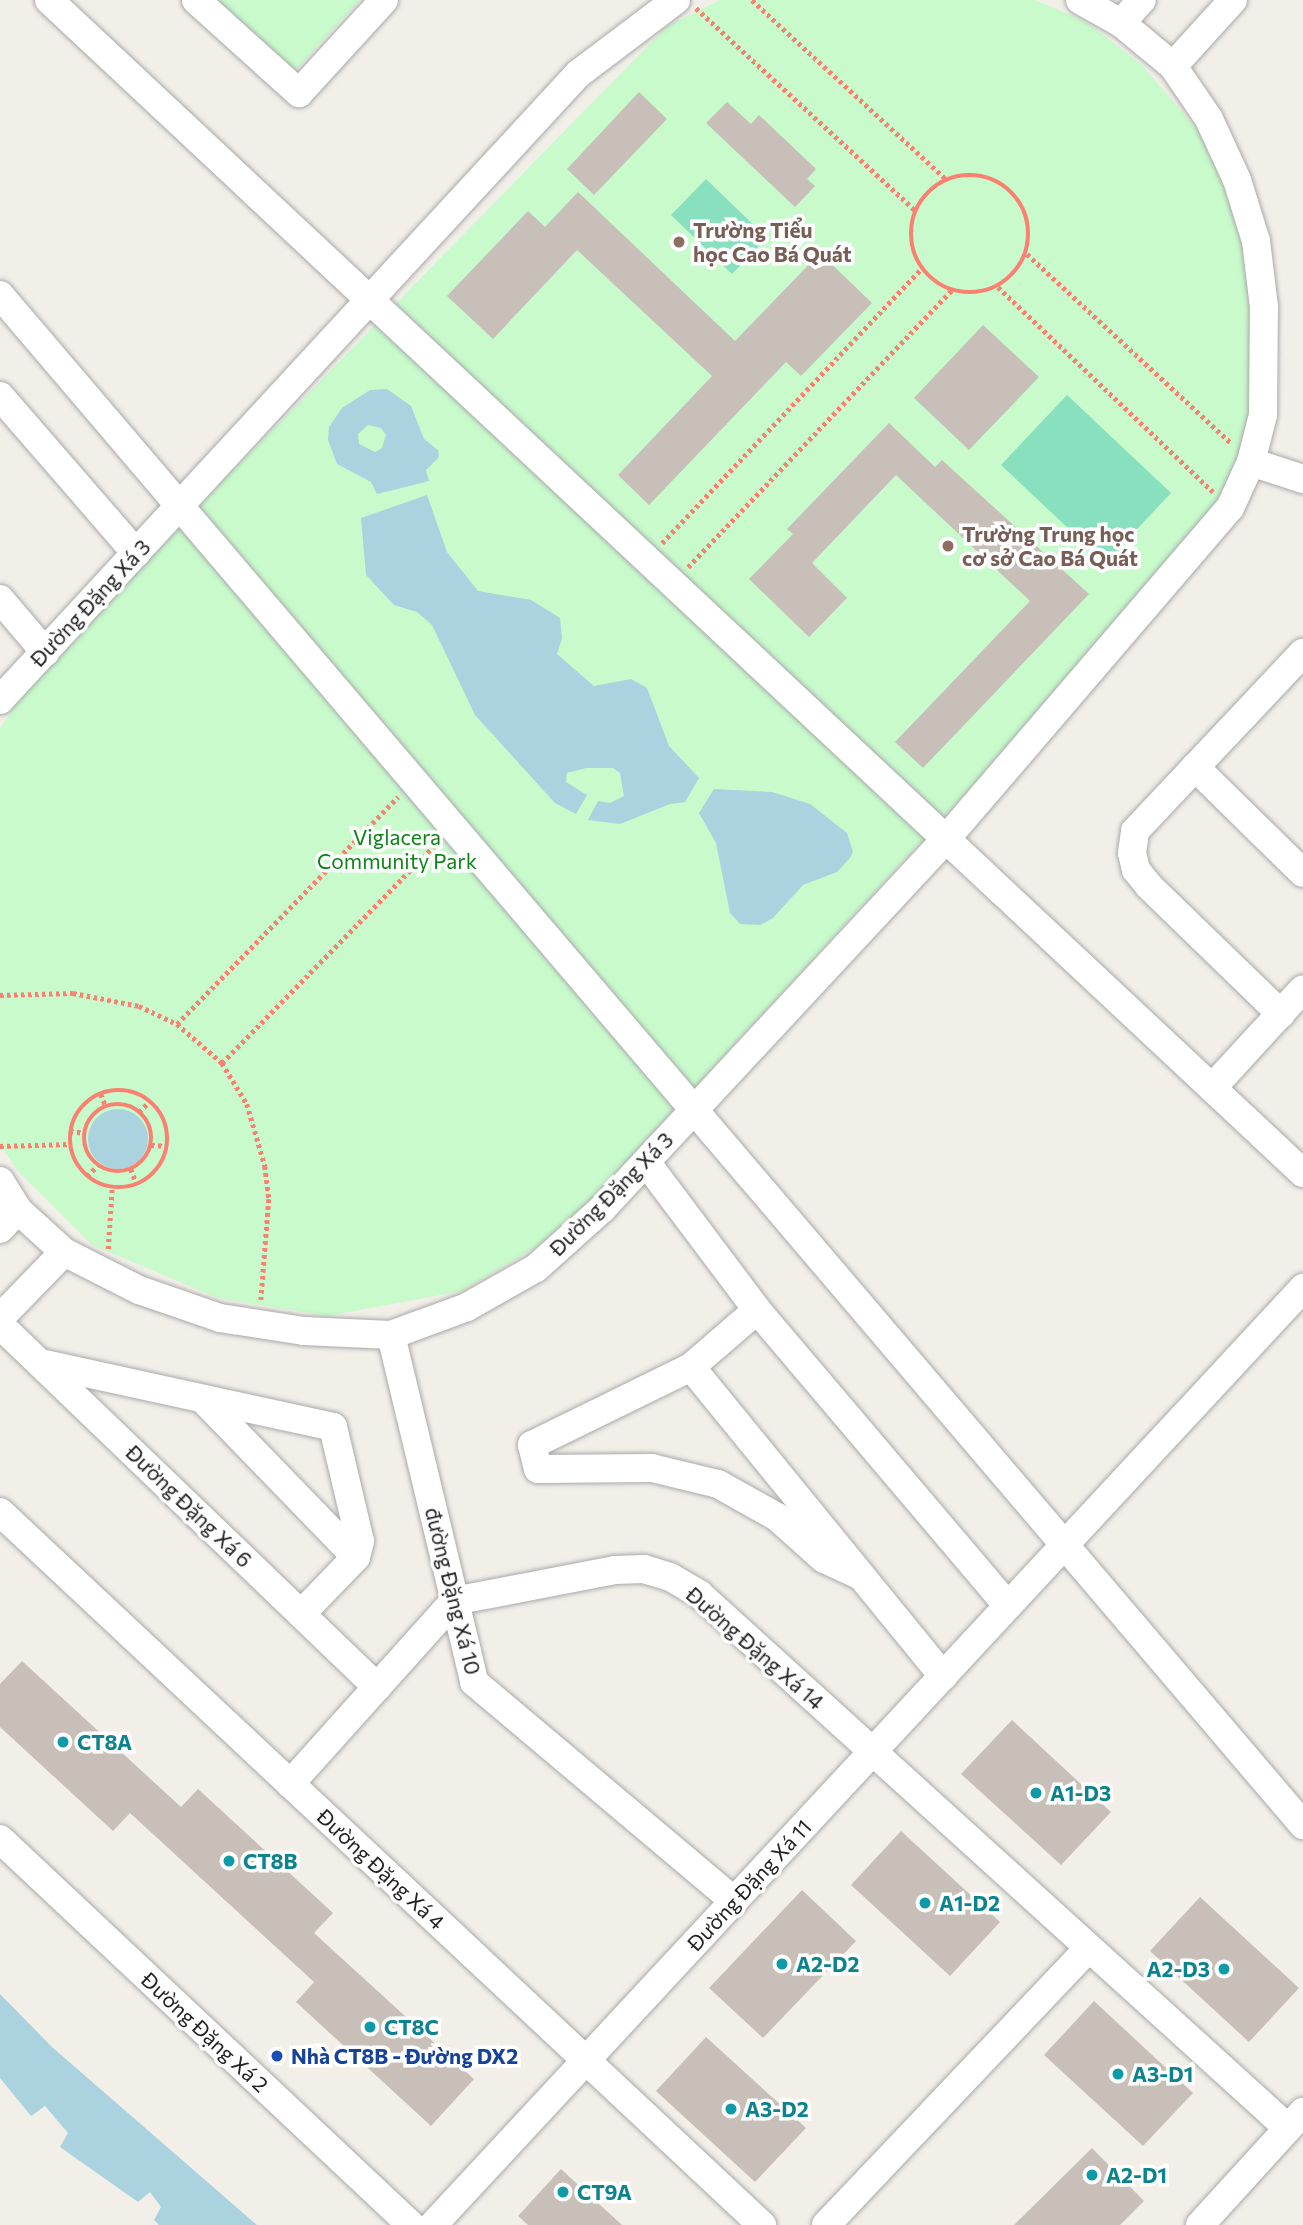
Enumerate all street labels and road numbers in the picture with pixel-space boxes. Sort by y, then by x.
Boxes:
street label: Đường Đặng Xá 3 [25,534,155,672]
street label: Đường Đặng Xá 3 [544,1127,678,1261]
street label: Đường Đặng Xá 6 [121,1440,257,1572]
street label: đường Đặng Xá 10 [420,1505,486,1677]
street label: Đường Đặng Xá 14 [681,1581,829,1715]
street label: Đường Đặng Xá 4 [312,1804,450,1934]
street label: Đường Đặng Xá 11 [682,1814,816,1956]
street label: Đường Đặng Xá 2 [136,1967,274,2097]

